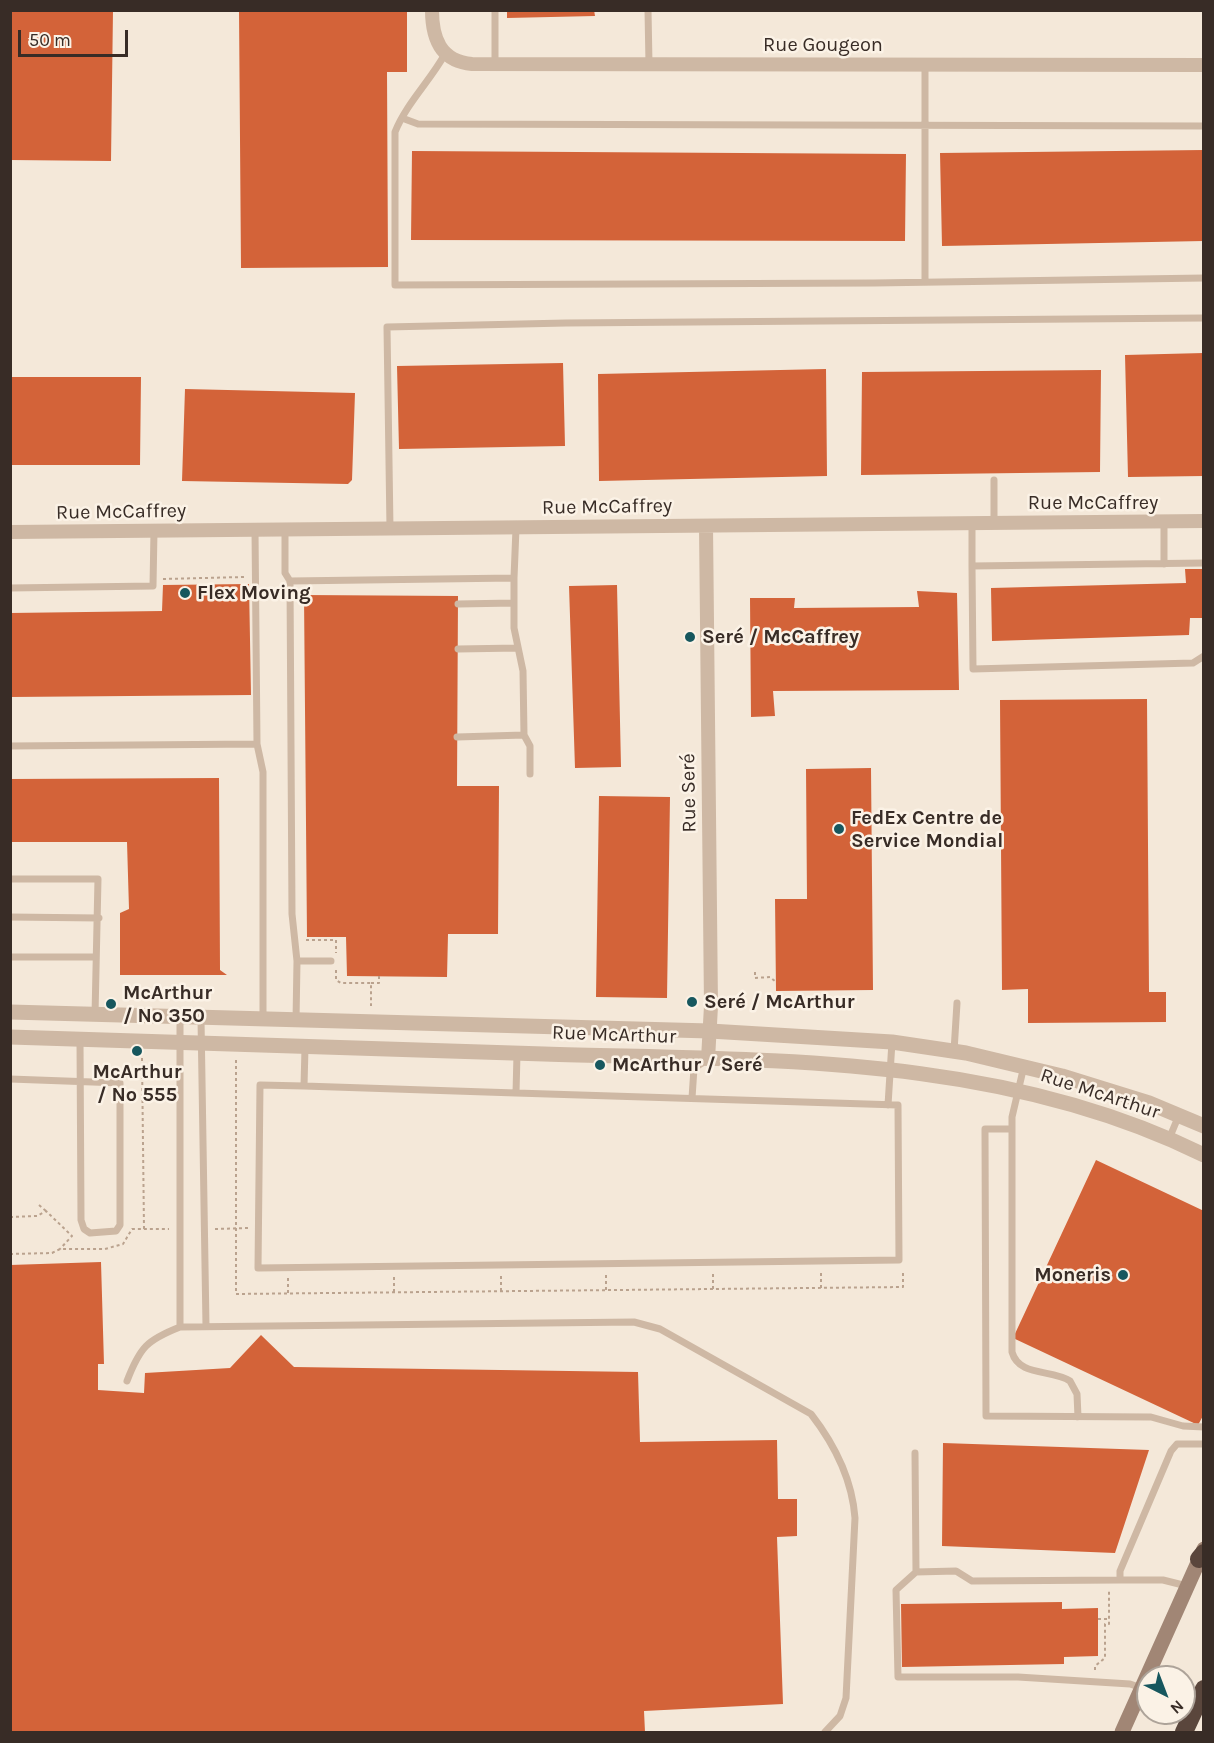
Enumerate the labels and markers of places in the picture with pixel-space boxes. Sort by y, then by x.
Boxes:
place label: Flex Moving [197,581,311,605]
marker: Flex Moving [178,586,192,600]
place label: Seré / McCaffrey [702,625,859,649]
marker: Seré / McCaffrey [683,630,697,644]
place label: FedEx Centre de Service Mondial [851,806,1003,853]
marker: FedEx Centre de Service Mondial [832,822,846,836]
place label: McArthur / No 350 [123,981,212,1028]
place label: Seré / McArthur [704,990,855,1014]
marker: Seré / McArthur [685,995,699,1009]
marker: McArthur / No 350 [104,997,118,1011]
marker: McArthur / No 555 [130,1044,144,1058]
place label: McArthur / Seré [612,1053,763,1077]
marker: McArthur / Seré [593,1058,607,1072]
place label: McArthur / No 555 [92,1060,182,1107]
place label: Moneris [1034,1263,1111,1287]
marker: Moneris [1116,1268,1130,1282]

